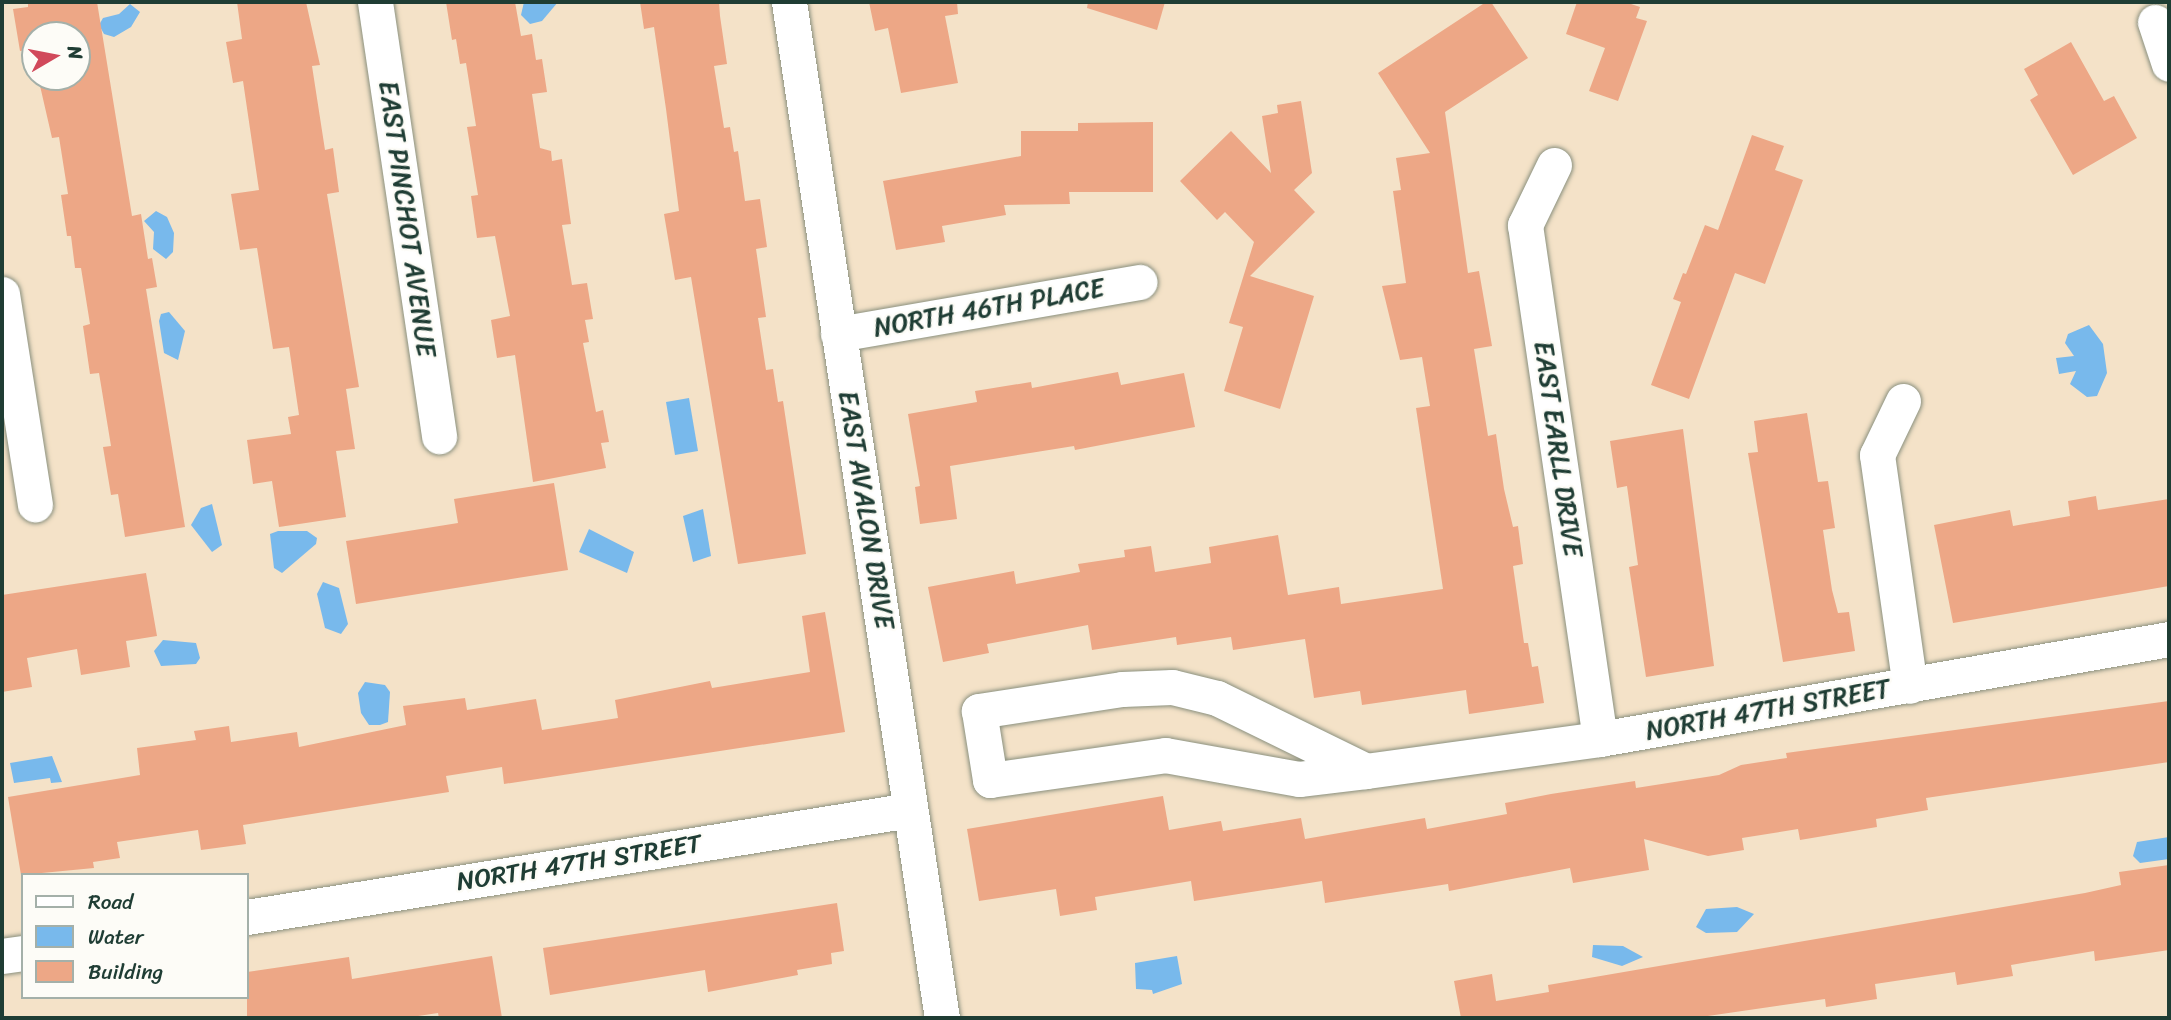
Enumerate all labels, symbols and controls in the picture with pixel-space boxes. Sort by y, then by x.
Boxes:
north arrow [21,21,91,91]
text: N [58,43,93,62]
street label: EAST PINCHOT AVENUE [372,78,442,360]
street label: NORTH 46TH PLACE [871,272,1107,344]
street label: EAST EARLL DRIVE [1527,339,1589,559]
street label: EAST AVALON DRIVE [832,389,900,631]
street label: NORTH 47TH STREET [1643,673,1893,747]
street label: NORTH 47TH STREET [454,828,704,898]
legend [21,873,248,999]
text: Road [88,883,133,921]
text: Water [88,918,143,956]
text: Building [88,953,163,991]

